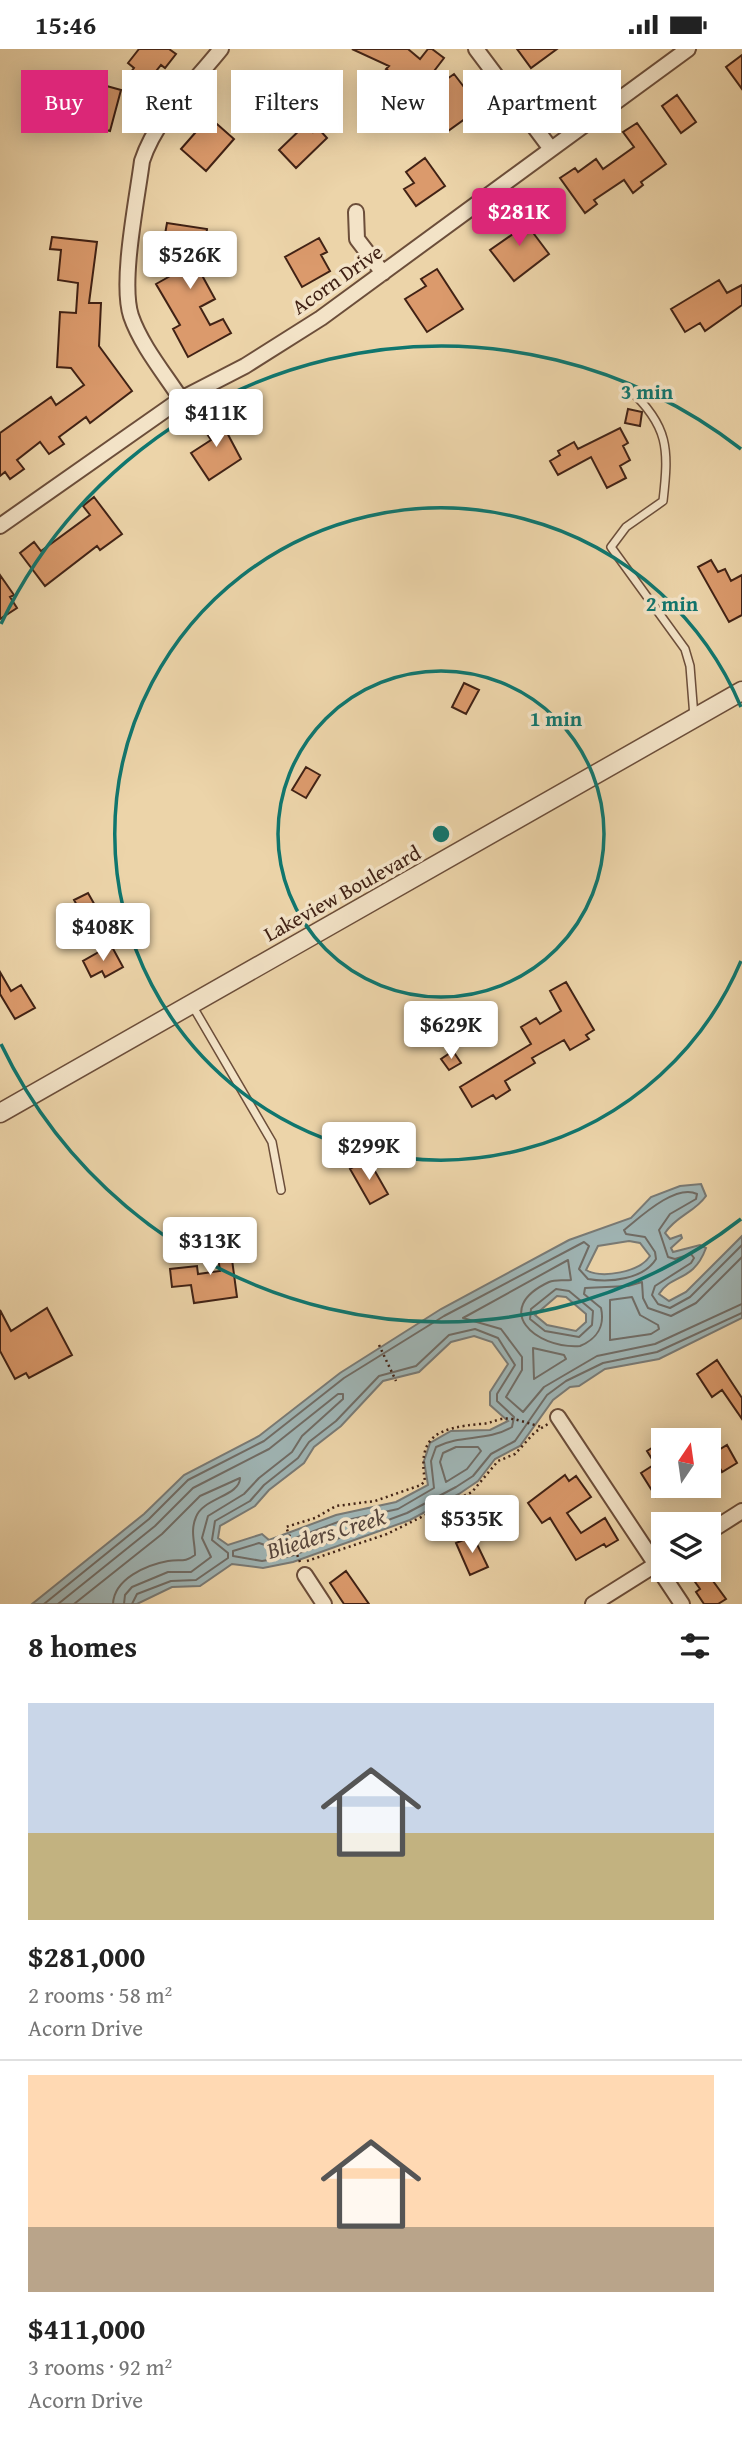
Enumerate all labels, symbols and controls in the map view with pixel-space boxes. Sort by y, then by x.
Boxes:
text: 15:46 [35,5,96,44]
chip: Buy [21,70,108,133]
chip: Rent [122,70,217,133]
chip: Filters [231,70,343,133]
chip: New [357,70,449,133]
chip: Apartment [463,70,621,133]
pin: $281K [470,189,568,248]
text: $281K [488,194,550,227]
pin: $526K [141,231,239,291]
street label: Acorn Drive [285,236,389,322]
text: $526K [159,237,221,270]
text: 3 min [621,376,674,407]
pin: $411K [167,389,265,449]
text: $411K [185,395,247,428]
text: 2 min [646,588,699,619]
text: 1 min [530,703,583,734]
centre of rings [429,822,453,846]
street label: Lakeview Boulevard [258,837,427,949]
pin: $408K [54,904,152,963]
text: $408K [72,909,134,942]
pin: $629K [402,1002,500,1061]
text: $629K [420,1007,482,1040]
pin: $299K [320,1123,418,1182]
text: $299K [338,1128,400,1161]
pin: $313K [161,1217,259,1277]
text: $313K [179,1223,241,1256]
north arrow [651,1428,721,1498]
map controls [651,1428,721,1582]
pin: $535K [423,1495,521,1555]
water label: Blieders Creek [262,1499,390,1567]
text: $535K [441,1501,503,1534]
button: layers [651,1512,721,1582]
text: 8 homes [28,1624,137,1668]
icon: filters [676,1627,714,1665]
icon: home [308,1749,434,1875]
text: $281,000 [28,1934,145,1978]
text: 2 rooms · 58 m² [28,1978,172,2011]
text: Acorn Drive [28,2011,143,2044]
icon: home [308,2121,434,2247]
text: $411,000 [28,2306,145,2350]
text: 3 rooms · 92 m² [28,2350,172,2383]
text: Acorn Drive [28,2383,143,2416]

